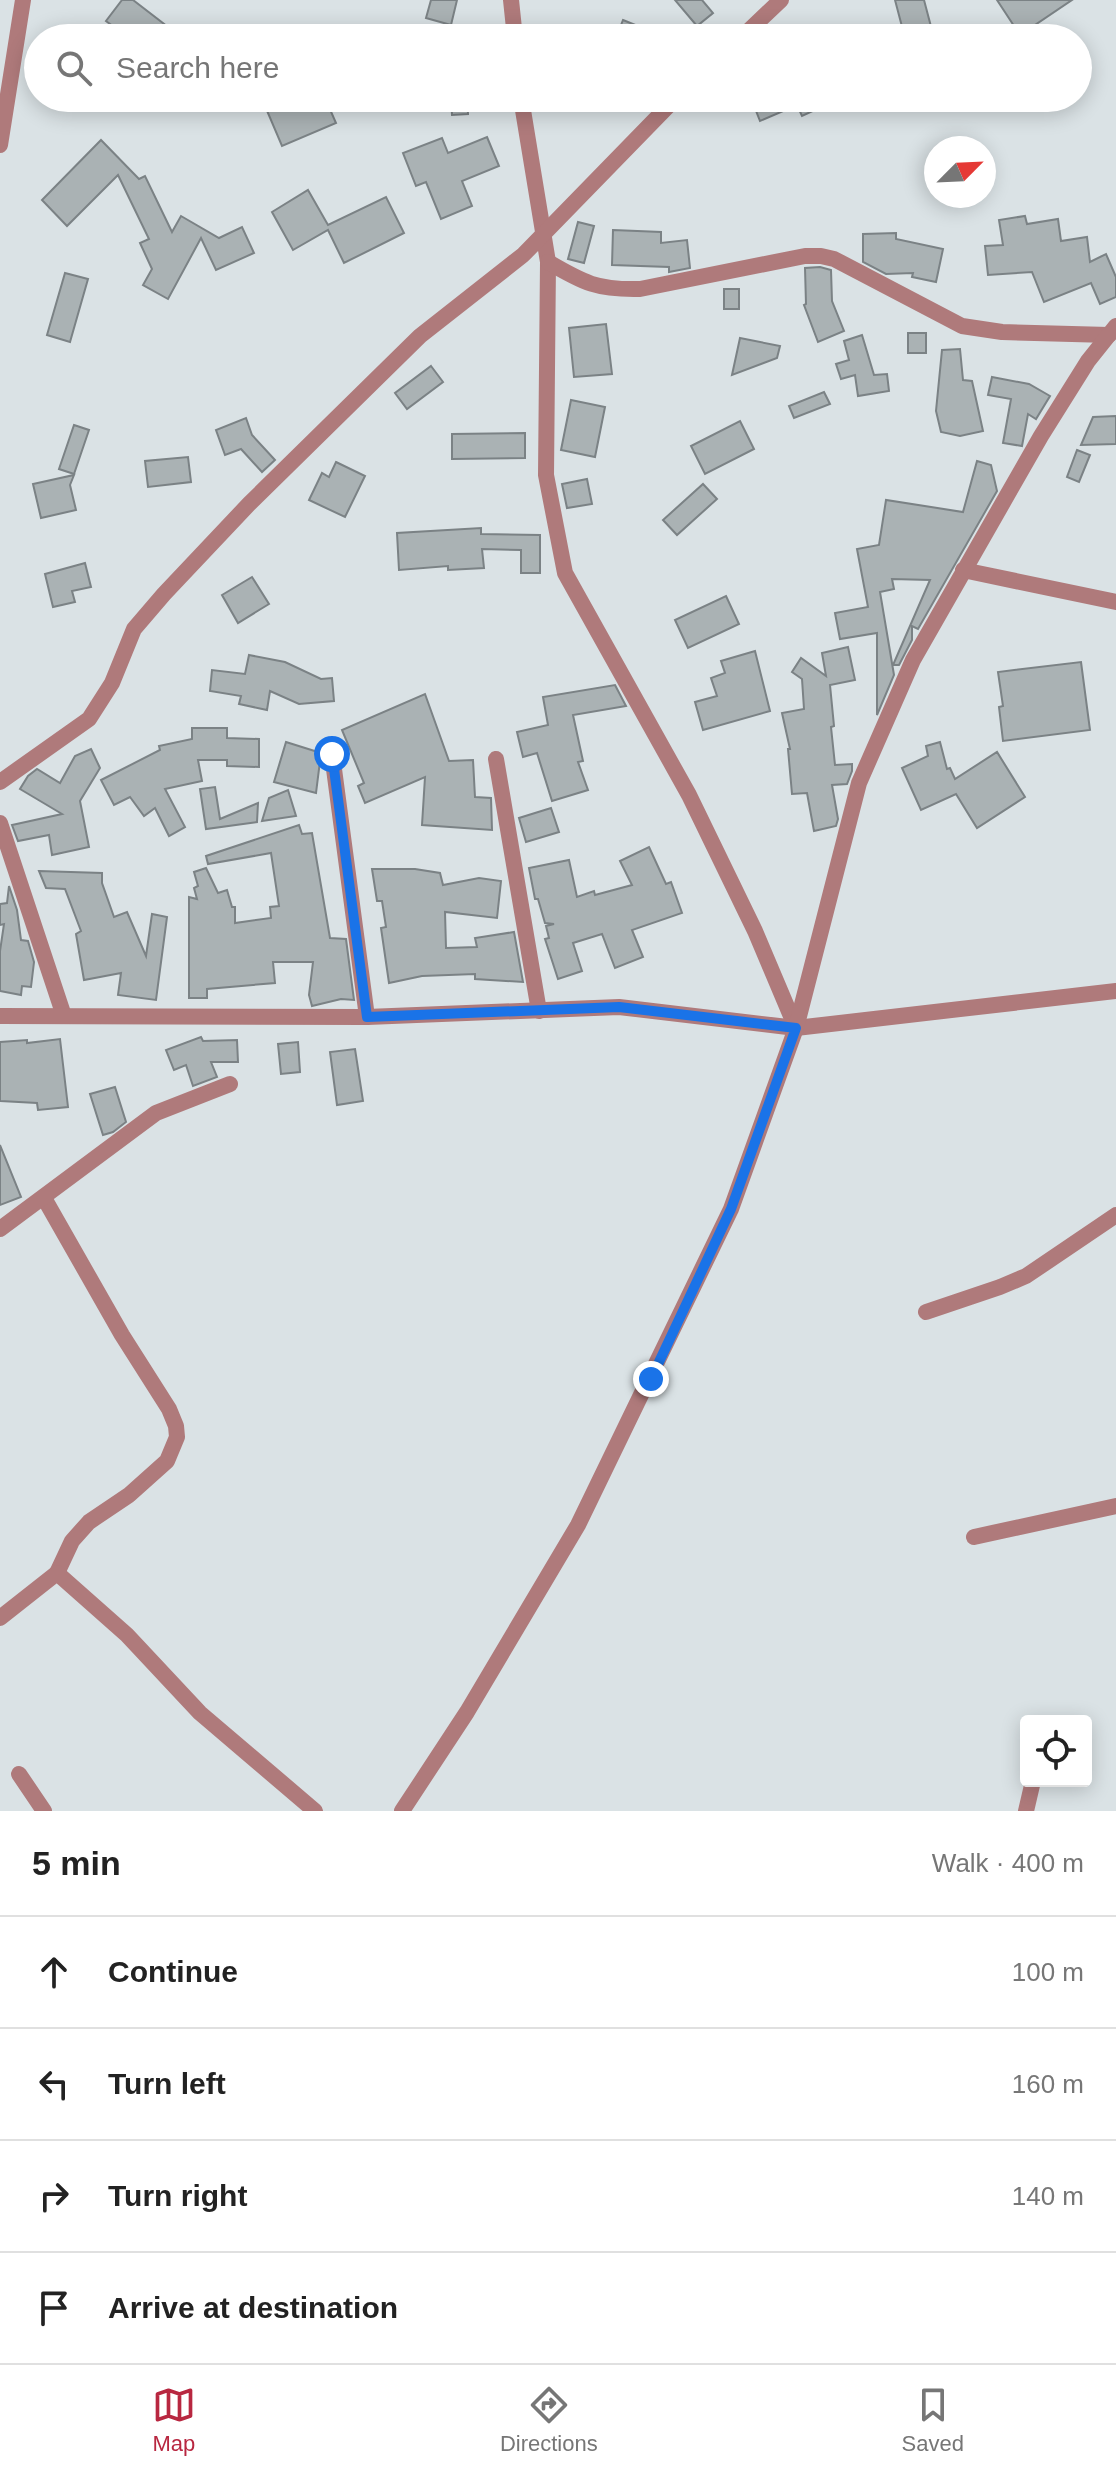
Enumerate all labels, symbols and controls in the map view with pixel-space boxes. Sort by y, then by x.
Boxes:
search box [24,24,1092,112]
icon: search [52,46,96,90]
text: Search here [116,51,279,84]
north arrow [924,136,996,208]
route start [314,736,350,772]
route end [633,1361,669,1397]
map controls [1020,1715,1092,1787]
button: locate [1020,1715,1092,1787]
text: 5 min [32,1844,121,1882]
text: Walk · 400 m [932,1848,1084,1878]
icon: ahead [32,1950,76,1994]
text: Continue [108,1955,238,1988]
text: 100 m [1012,1957,1084,1987]
icon: left [32,2062,76,2106]
text: Turn left [108,2067,226,2100]
text: 160 m [1012,2069,1084,2099]
icon: right [32,2174,76,2218]
text: Turn right [108,2179,247,2212]
text: 140 m [1012,2181,1084,2211]
icon: arrive [32,2286,76,2330]
text: Arrive at destination [108,2291,398,2324]
tab: Map [152,2383,196,2457]
tab: Directions [500,2383,598,2457]
tab: Saved [902,2383,964,2457]

